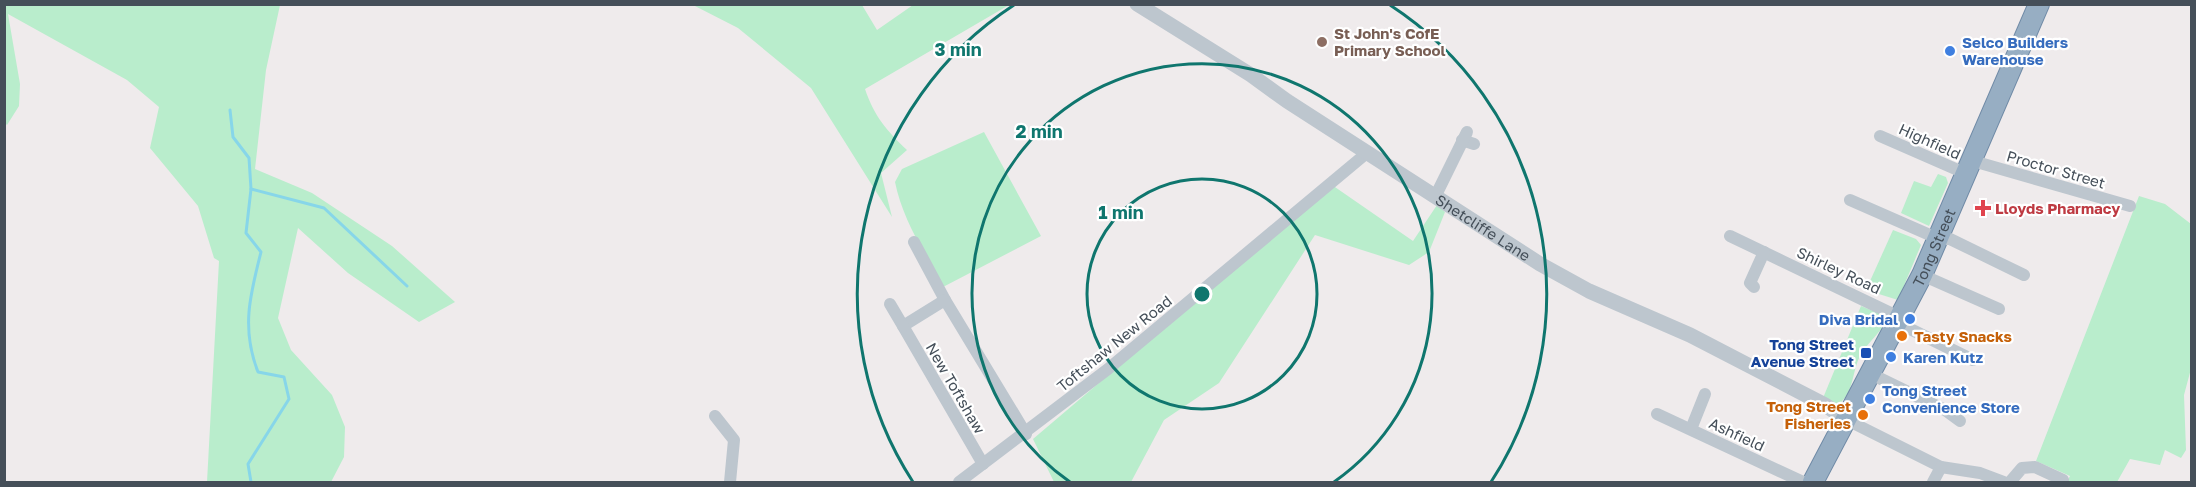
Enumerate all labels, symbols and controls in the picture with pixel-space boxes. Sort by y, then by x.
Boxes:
place label: St John's CofE Primary School [1334,24,1446,59]
place label: Selco Builders Warehouse [1962,33,2068,68]
marker: St John's CofE Primary School [1315,35,1329,49]
text: 3 min [934,38,982,60]
marker: Selco Builders Warehouse [1943,44,1957,58]
street label: Highfield [1896,119,1964,163]
text: 2 min [1015,120,1063,142]
street label: Proctor Street [2005,146,2107,192]
street label: Shetcliffe Lane [1432,190,1534,265]
place label: Lloyds Pharmacy [1995,199,2120,217]
text: 1 min [1098,201,1144,223]
marker: Lloyds Pharmacy [1976,201,1990,215]
street label: Tong Street [1909,205,1959,290]
street label: Shirley Road [1794,243,1884,297]
centre of rings [1192,284,1212,304]
street label: Toftshaw New Road [1053,291,1175,395]
place label: Diva Bridal [1819,310,1898,328]
marker: Diva Bridal [1903,312,1917,326]
place label: Tasty Snacks [1914,327,2012,345]
marker: Tasty Snacks [1895,329,1909,343]
place label: Tong Street Avenue Street [1751,335,1854,370]
street label: New Toftshaw [923,339,989,437]
marker: Tong Street Avenue Street [1859,346,1873,360]
place label: Karen Kutz [1903,348,1984,366]
marker: Karen Kutz [1884,350,1898,364]
place label: Tong Street Convenience Store [1882,381,2020,416]
marker: Tong Street Convenience Store [1863,392,1877,406]
place label: Tong Street Fisheries [1766,397,1851,432]
marker: Tong Street Fisheries [1856,408,1870,422]
street label: Ashfield [1706,413,1768,455]

